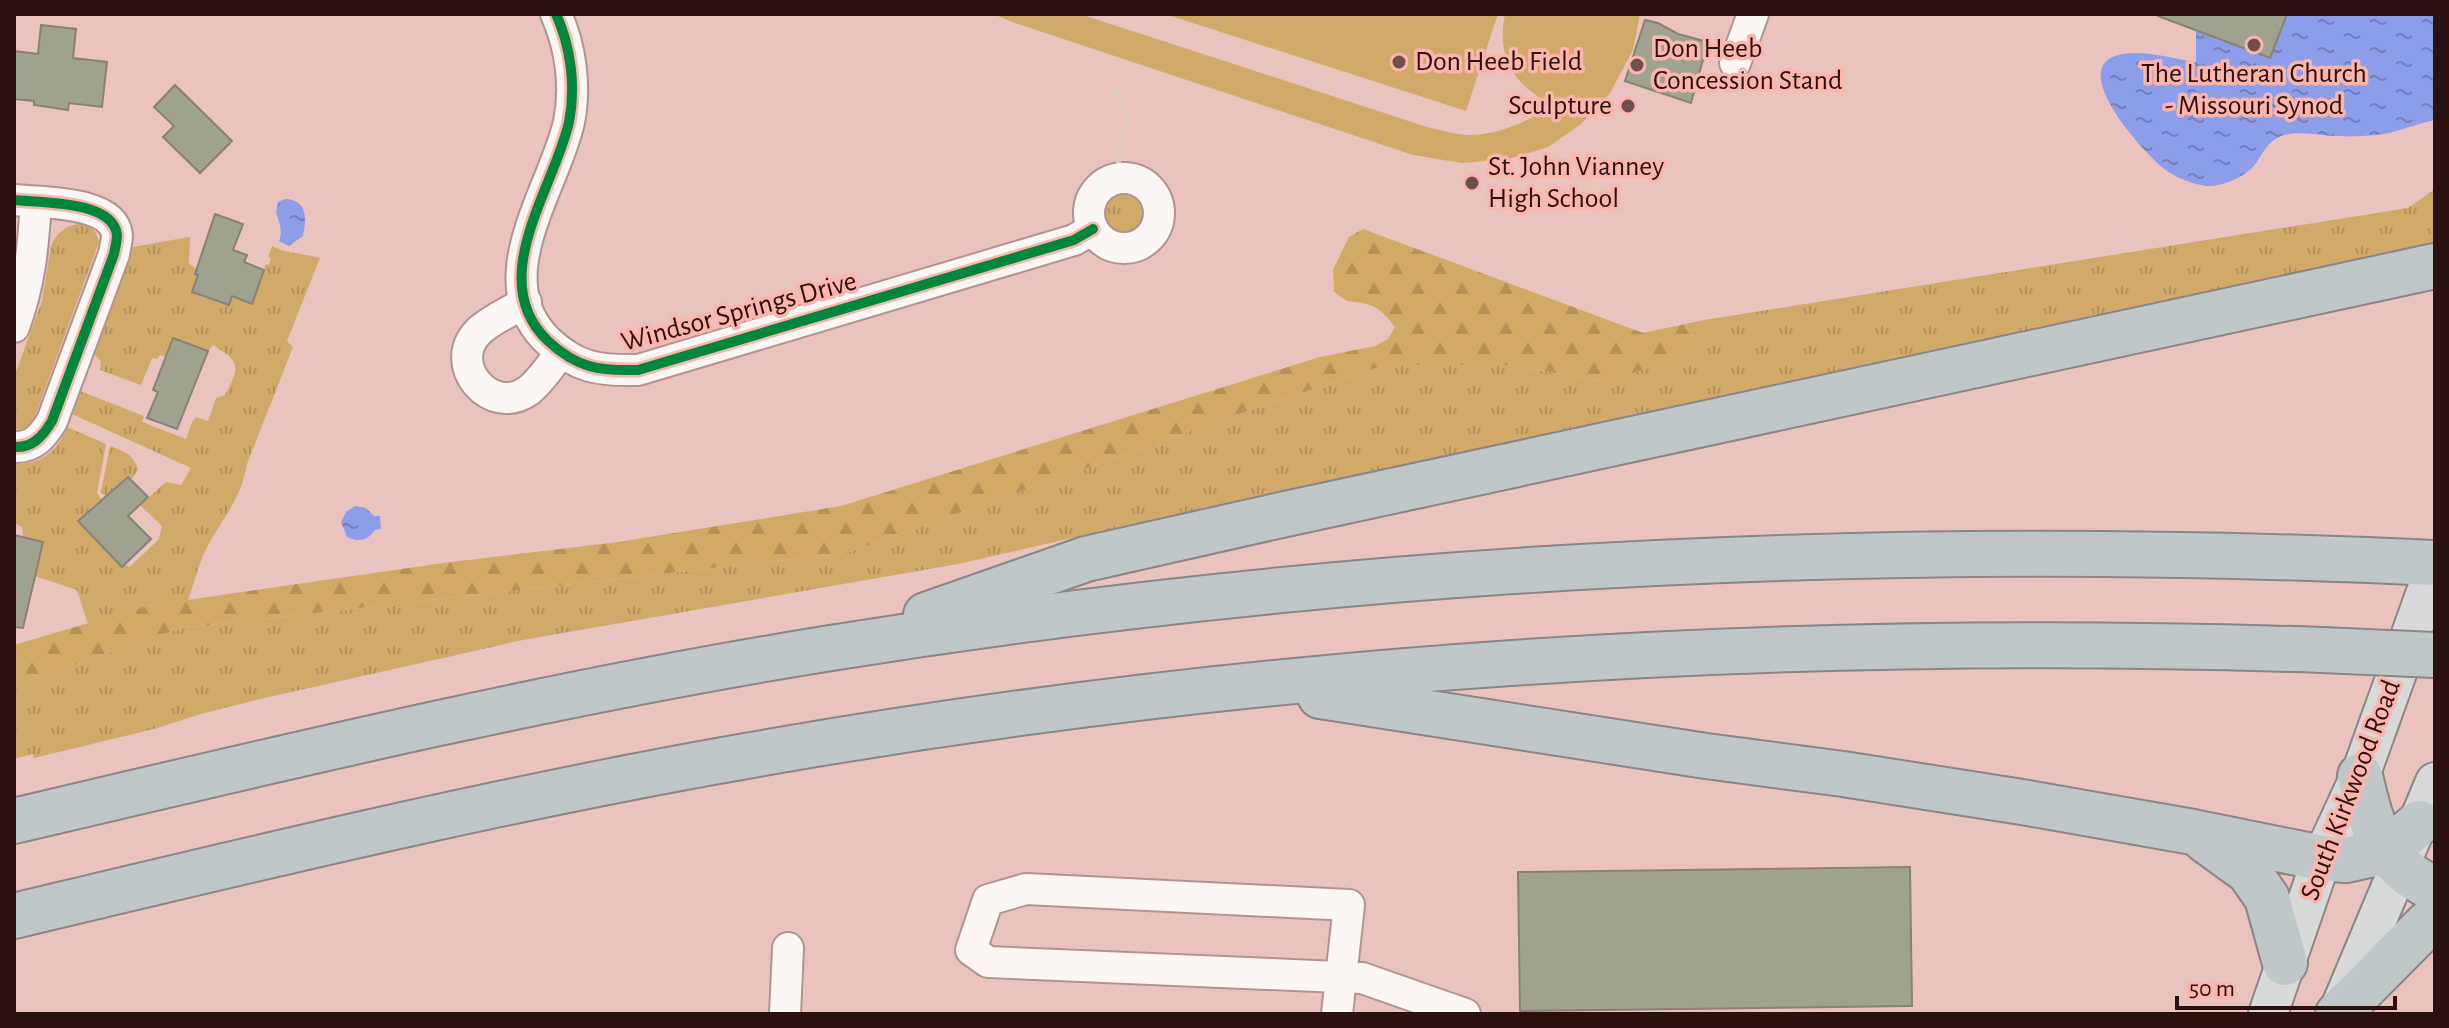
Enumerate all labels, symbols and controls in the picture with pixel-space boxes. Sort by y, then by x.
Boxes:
place label: Don Heeb Concession Stand [1653,35,1842,95]
marker: The Lutheran Church - Missouri Synod [2245,36,2263,54]
place label: Don Heeb Field [1415,48,1582,76]
marker: Don Heeb Field [1390,53,1408,71]
marker: Don Heeb Concession Stand [1628,56,1646,74]
place label: The Lutheran Church - Missouri Synod [2141,60,2367,120]
place label: Sculpture [1508,92,1612,120]
marker: Sculpture [1619,97,1637,115]
place label: St. John Vianney High School [1488,153,1664,213]
marker: St. John Vianney High School [1463,174,1481,192]
street label: Windsor Springs Drive [618,267,860,357]
street label: South Kirkwood Road [2296,676,2406,904]
scale bar [2177,960,2395,1010]
text: 50 m [2189,977,2235,1001]

